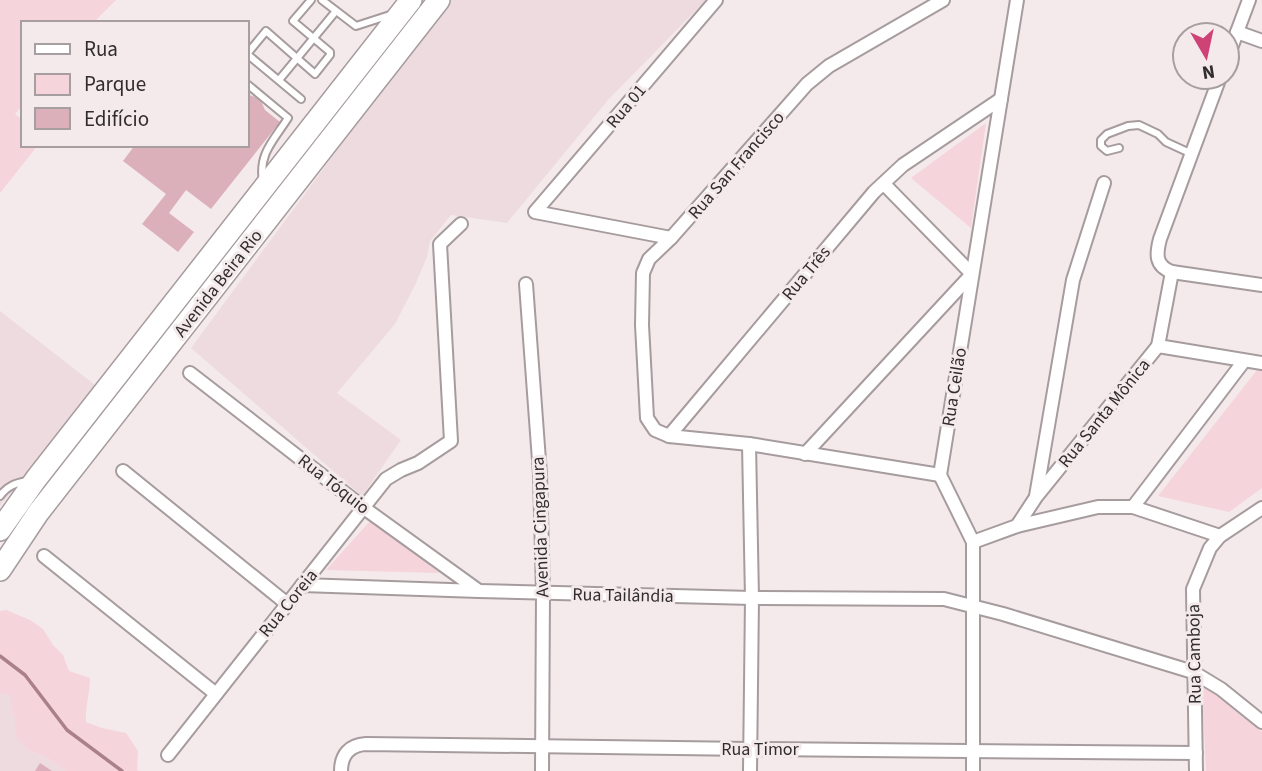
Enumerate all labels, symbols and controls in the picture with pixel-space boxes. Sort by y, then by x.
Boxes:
legend [21,21,248,147]
north arrow [1171,21,1241,91]
text: Rua [84,34,118,64]
text: N [1200,57,1217,86]
text: Parque [84,69,146,99]
street label: Rua 01 [601,79,652,134]
text: Edifício [84,104,149,134]
street label: Rua San Francisco [682,106,790,225]
street label: Avenida Beira Rio [168,224,268,343]
street label: Rua Três [776,241,837,306]
street label: Rua Ceilão [936,346,973,428]
street label: Rua Santa Mônica [1053,353,1156,473]
street label: Rua Tóquio [293,448,375,520]
street label: Avenida Cingapura [526,456,555,598]
street label: Rua Coreia [253,564,324,643]
street label: Rua Tailândia [572,582,674,609]
street label: Rua Camboja [1181,604,1208,704]
street label: Rua Timor [721,737,800,762]

